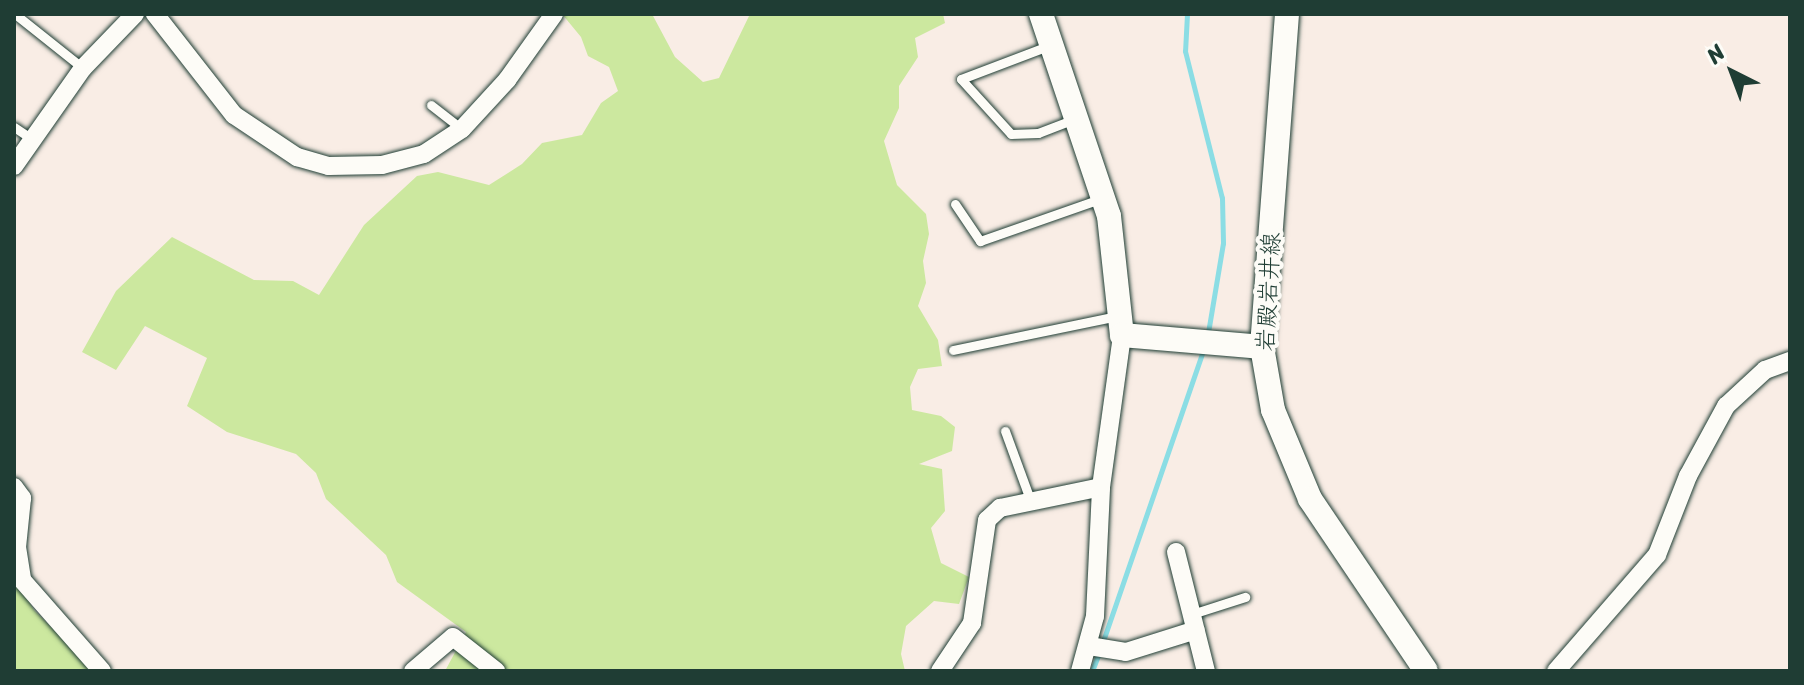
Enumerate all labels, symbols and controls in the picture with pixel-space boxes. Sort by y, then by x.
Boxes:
north arrow [1692,32,1772,112]
text: N [1697,34,1734,73]
street label: 岩殿岩井線 [1251,231,1287,353]

